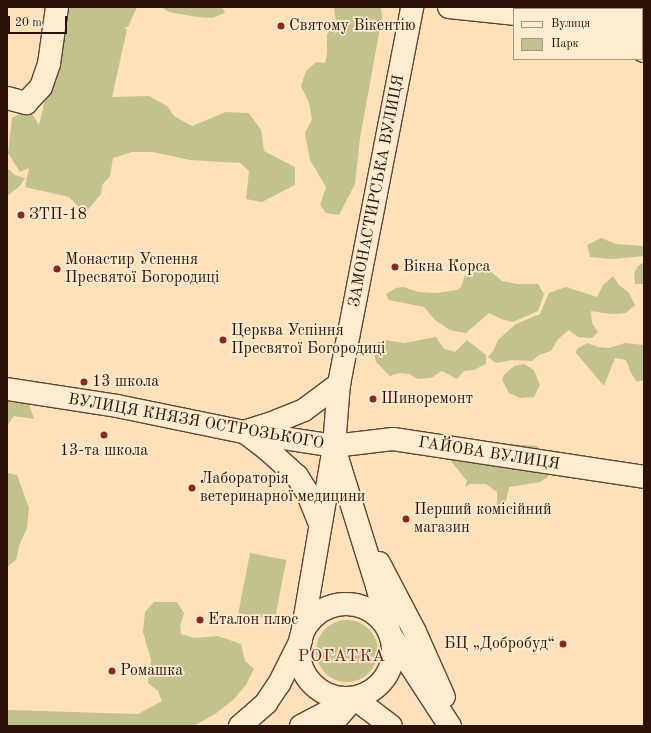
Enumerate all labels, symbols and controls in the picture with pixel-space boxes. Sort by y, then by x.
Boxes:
scale bar [10,8,69,34]
legend [513,8,643,60]
place label: Святому Вікентію [289,16,415,36]
text: 20 m [15,17,42,29]
text: Вулиця [551,18,590,30]
marker: Святому Вікентію [276,21,286,31]
text: Парк [551,38,579,50]
street label: ЗАМОНАСТИРСЬКА ВУЛИЦЯ [345,73,409,309]
place label: ЗТП-18 [29,205,87,225]
marker: ЗТП-18 [16,210,26,220]
place label: Монастир Успення Пресвятої Богородиці [65,250,219,288]
place label: Вікна Корса [403,257,490,277]
marker: Вікна Корса [390,262,400,272]
marker: Монастир Успення Пресвятої Богородиці [52,264,62,274]
place label: Церква Успіння Пресвятої Богородиці [231,321,385,359]
marker: Церква Успіння Пресвятої Богородиці [218,335,228,345]
place label: 13 школа [92,372,159,392]
marker: 13 школа [79,377,89,387]
place label: Шиноремонт [381,389,473,409]
street label: ВУЛИЦЯ КНЯЗЯ ОСТРОЗЬКОГО [67,390,325,454]
marker: Шиноремонт [368,394,378,404]
marker: 13-та школа [99,430,109,440]
street label: ГАЙОВА ВУЛИЦЯ [417,433,561,475]
place label: 13-та школа [60,441,148,461]
place label: Лабораторія ветеринарної медицини [200,469,365,507]
marker: Лабораторія ветеринарної медицини [187,483,197,493]
place label: Перший комісійний магазин [414,500,552,538]
marker: Перший комісійний магазин [401,514,411,524]
place label: Еталон плюс [208,610,298,630]
marker: Еталон плюс [195,615,205,625]
place label: БЦ „Добробуд“ [444,634,555,654]
marker: БЦ „Добробуд“ [558,639,568,649]
district label: РОГАТКА [298,647,386,667]
place label: Ромашка [120,661,183,681]
marker: Ромашка [107,666,117,676]

